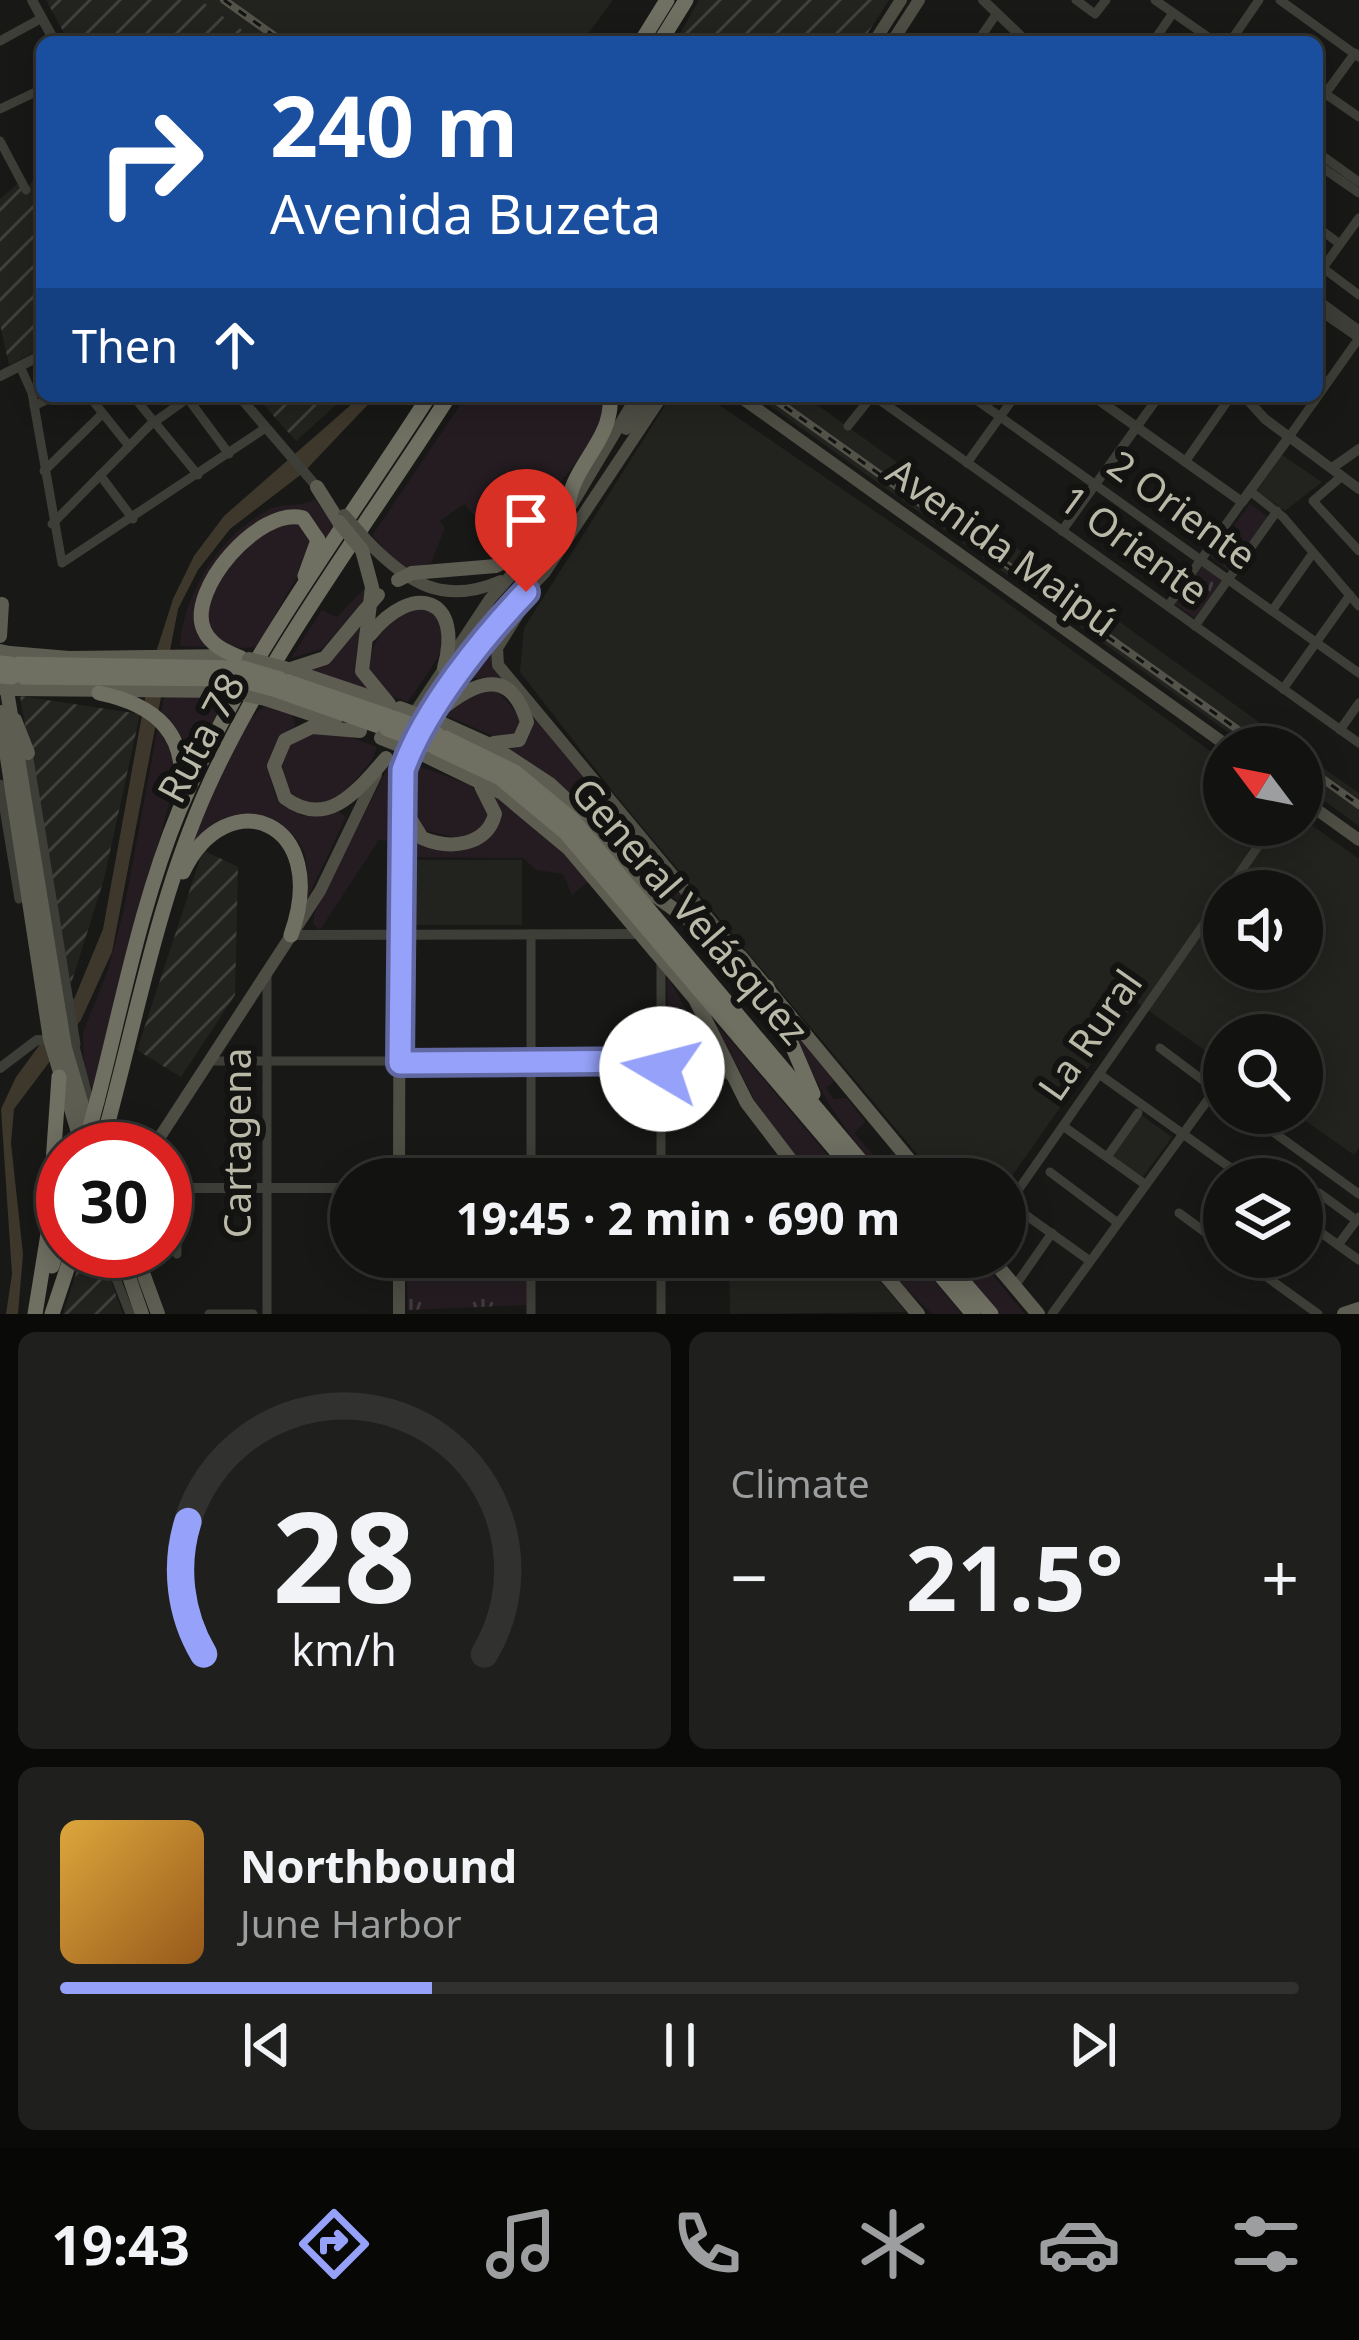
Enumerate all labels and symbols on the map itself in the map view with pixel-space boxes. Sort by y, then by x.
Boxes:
street label: 2 Oriente [1098,437,1268,581]
street label: Avenida Maipú [877,444,1129,647]
pin [475,469,577,592]
street label: 1 Oriente [1050,472,1220,616]
street label: Ruta 78 [144,663,256,811]
north arrow [1203,726,1323,846]
street label: General Velásquez [561,765,822,1055]
street label: La Rural [1025,958,1153,1110]
position arrow [599,1006,725,1132]
street label: Cartagena [209,1048,262,1238]
speed limit sign: 30 [36,1122,192,1278]

